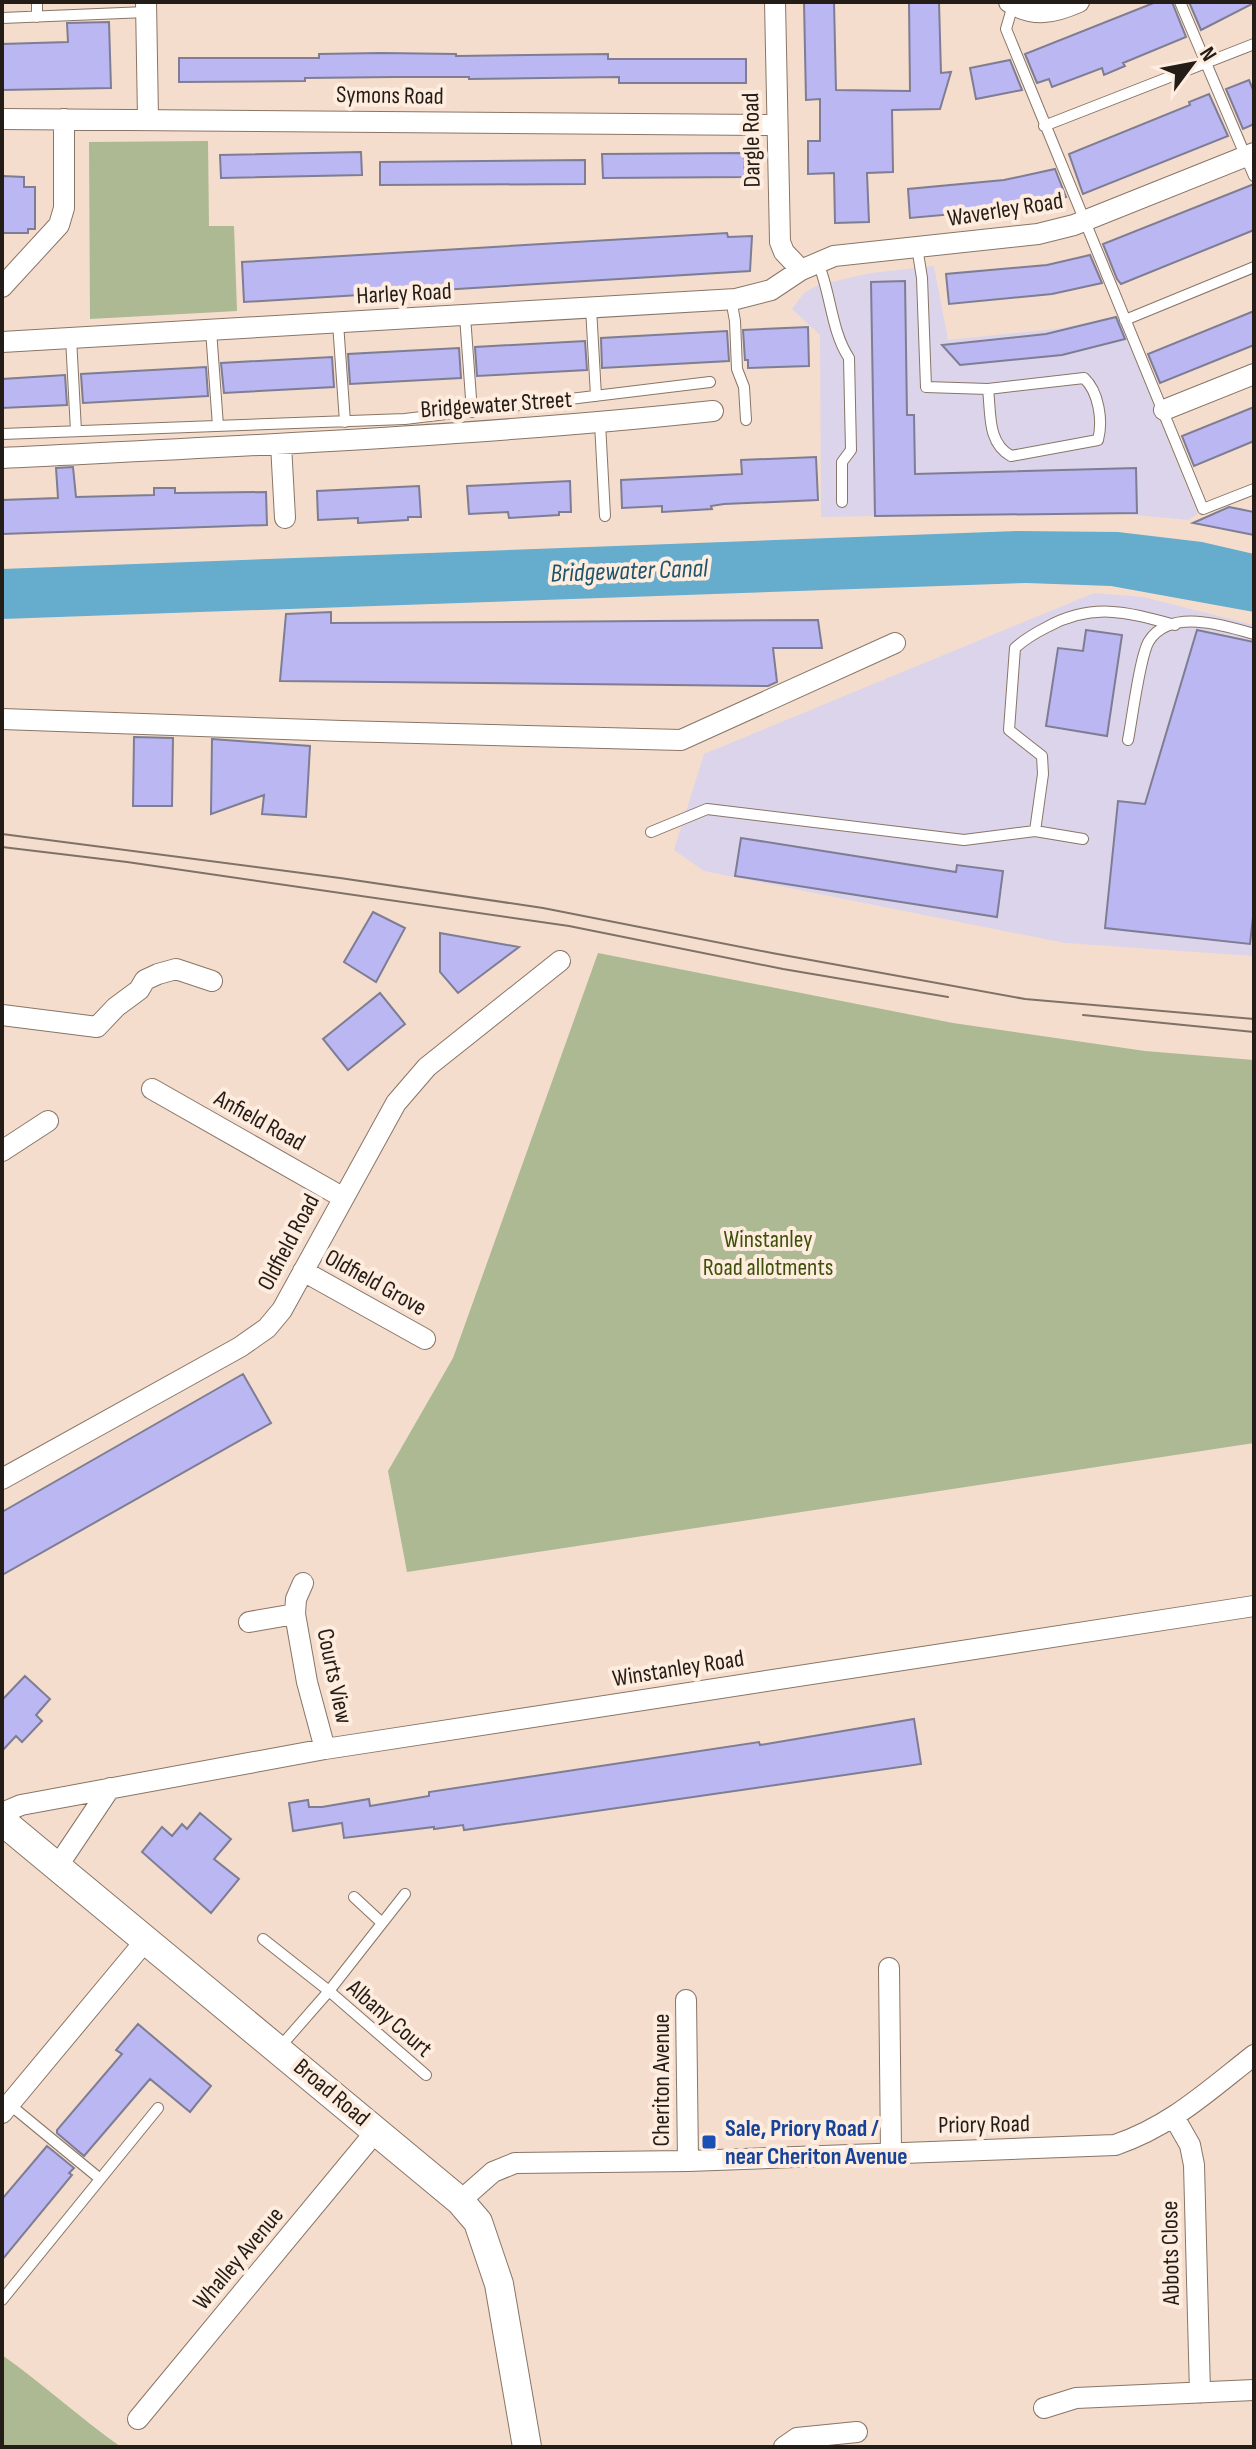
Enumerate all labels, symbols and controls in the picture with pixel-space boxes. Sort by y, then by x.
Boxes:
north arrow [1152,24,1232,104]
text: N [1193,42,1222,66]
street label: Symons Road [336,80,444,111]
street label: Dargle Road [736,92,767,188]
street label: Waverley Road [945,186,1065,233]
street label: Harley Road [356,277,452,310]
street label: Bridgewater Street [419,385,573,424]
water label: Bridgewater Canal [550,553,709,590]
street label: Anfield Road [208,1083,310,1157]
street label: Oldfield Road [251,1189,326,1295]
park label: Winstanley Road allotments [703,1225,833,1282]
street label: Oldfield Grove [320,1243,432,1322]
street label: Courts View [310,1626,359,1726]
street label: Winstanley Road [610,1644,746,1693]
street label: Albany Court [340,1973,438,2063]
street label: Cheriton Avenue [647,2014,676,2146]
street label: Broad Road [288,2052,376,2132]
street label: Priory Road [938,2109,1030,2140]
place label: Sale, Priory Road / near Cheriton Avenue [725,2114,908,2171]
marker: Sale, Priory Road / near Cheriton Avenue [700,2133,718,2151]
street label: Whalley Avenue [187,2201,290,2316]
street label: Abbots Close [1155,2201,1186,2306]

